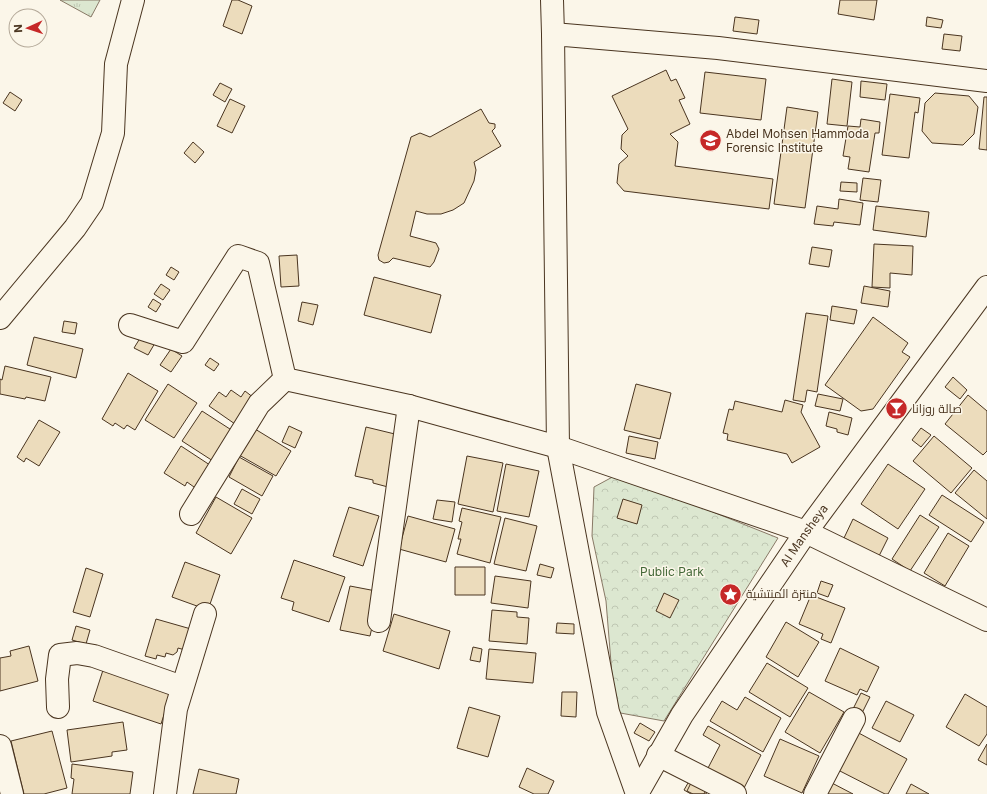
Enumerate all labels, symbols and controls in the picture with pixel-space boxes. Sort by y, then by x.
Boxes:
north arrow [8,8,48,48]
text: N [11,24,25,33]
place label: Abdel Mohsen Hammoda Forensic Institute [726,126,869,155]
school or university icon: Abdel Mohsen Hammoda Forensic Institute [698,128,724,154]
bar icon: صالة روزانا [884,396,910,422]
place label: صالة روزانا [912,401,962,416]
street label: Al Mansheya [777,501,831,569]
park label: Public Park [640,564,704,579]
place icon: منتزة المنتشية [718,581,744,607]
place label: منتزة المنتشية [746,586,817,601]

